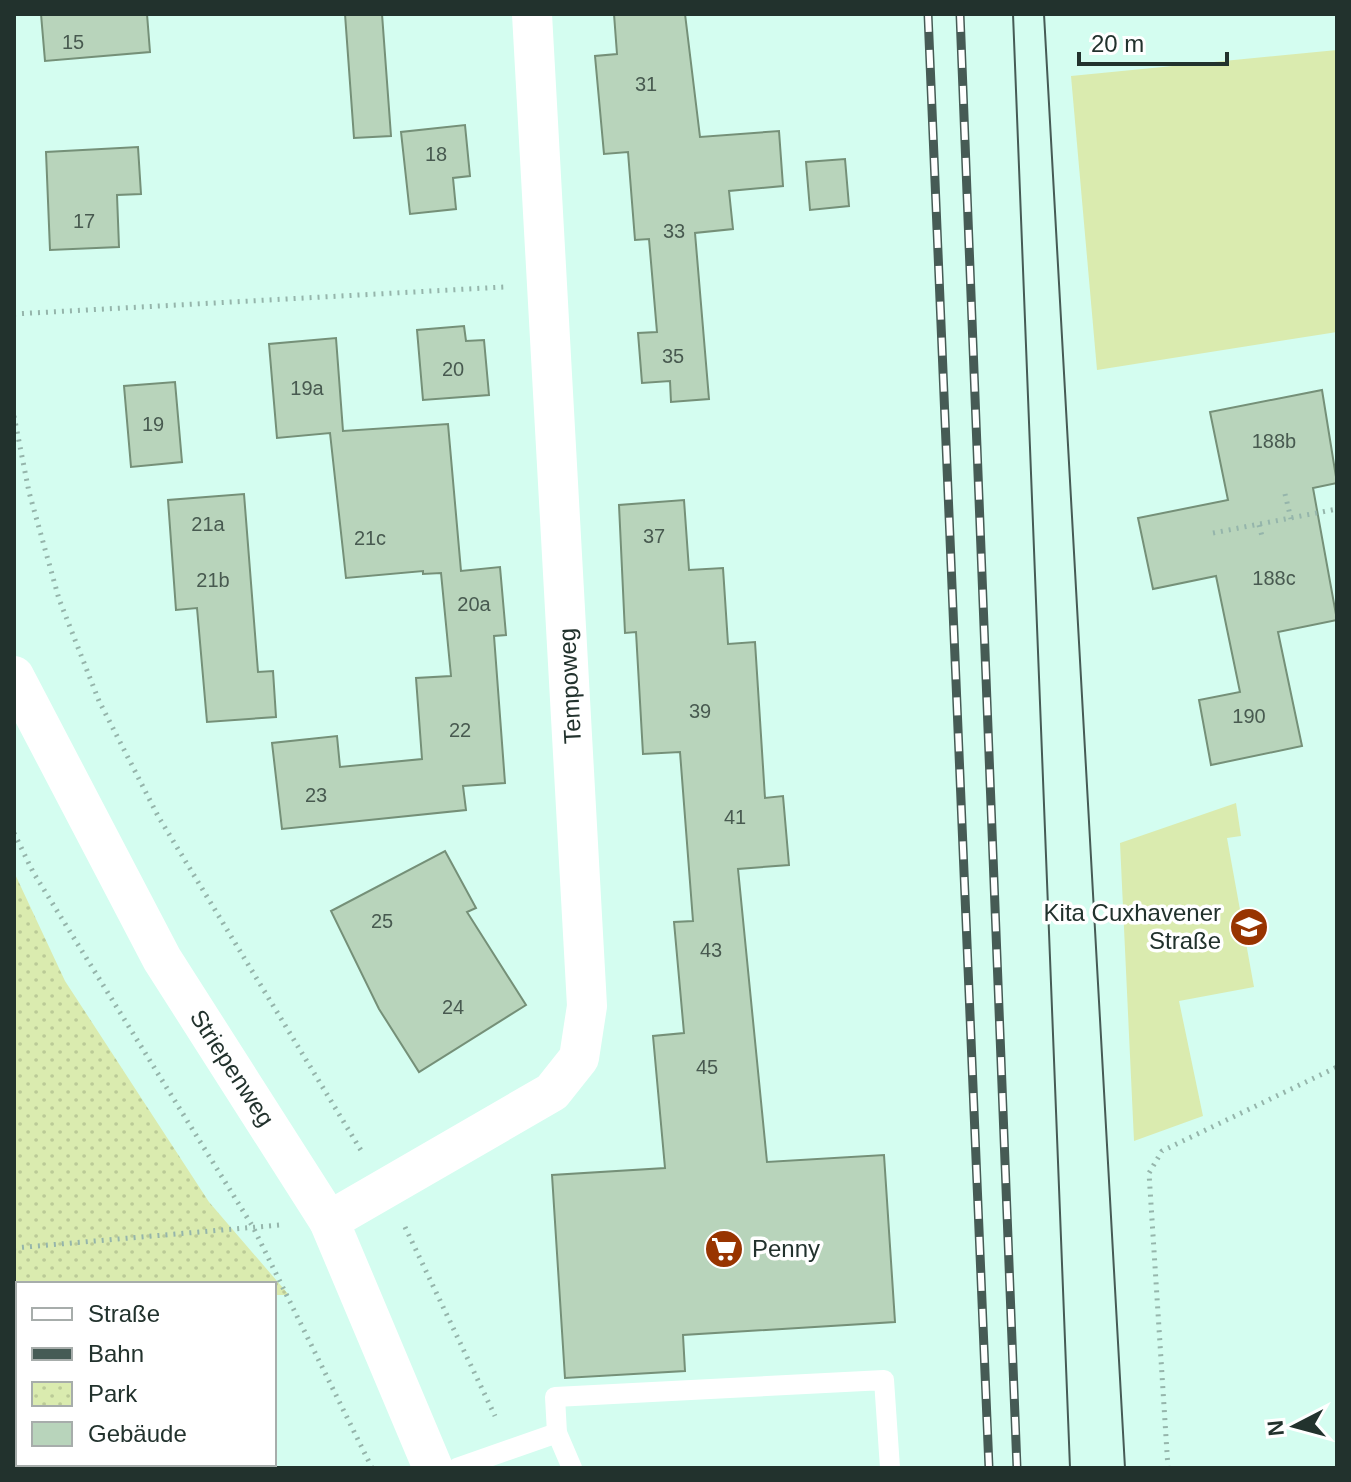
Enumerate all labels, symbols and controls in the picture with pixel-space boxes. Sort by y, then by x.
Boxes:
scale bar [1079,16,1227,66]
text: 20 m [1091,30,1144,57]
house number: 15 [62,31,84,53]
house number: 31 [635,73,657,95]
house number: 18 [425,143,447,165]
house number: 17 [73,210,95,232]
house number: 33 [663,220,685,242]
house number: 35 [662,345,684,367]
house number: 20 [442,358,464,380]
house number: 19a [290,377,325,399]
house number: 19 [142,413,164,435]
house number: 188b [1252,430,1296,452]
house number: 21a [191,513,226,535]
house number: 37 [643,525,665,547]
house number: 21c [354,527,386,549]
house number: 188c [1252,567,1296,589]
house number: 21b [196,569,230,591]
house number: 20a [457,593,492,615]
street label: Tempoweg [553,627,586,745]
house number: 39 [689,700,711,722]
house number: 190 [1232,705,1266,727]
house number: 22 [449,719,471,741]
house number: 23 [305,784,327,806]
house number: 41 [724,806,746,828]
place label: Kita Cuxhavener Straße [1044,899,1221,954]
school or university icon: Kita Cuxhavener Straße [1228,906,1270,948]
house number: 25 [371,910,393,932]
house number: 43 [700,939,722,961]
house number: 24 [442,996,464,1018]
street label: Striepenweg [185,1004,280,1131]
house number: 45 [696,1056,718,1078]
supermarket icon: Penny [703,1228,745,1270]
place label: Penny [752,1235,820,1262]
legend [16,1282,276,1466]
text: Straße [88,1300,160,1327]
text: Bahn [88,1340,144,1367]
text: Park [88,1380,138,1407]
north arrow [1255,1386,1335,1466]
text: N [1262,1419,1289,1437]
text: Gebäude [88,1420,187,1447]

